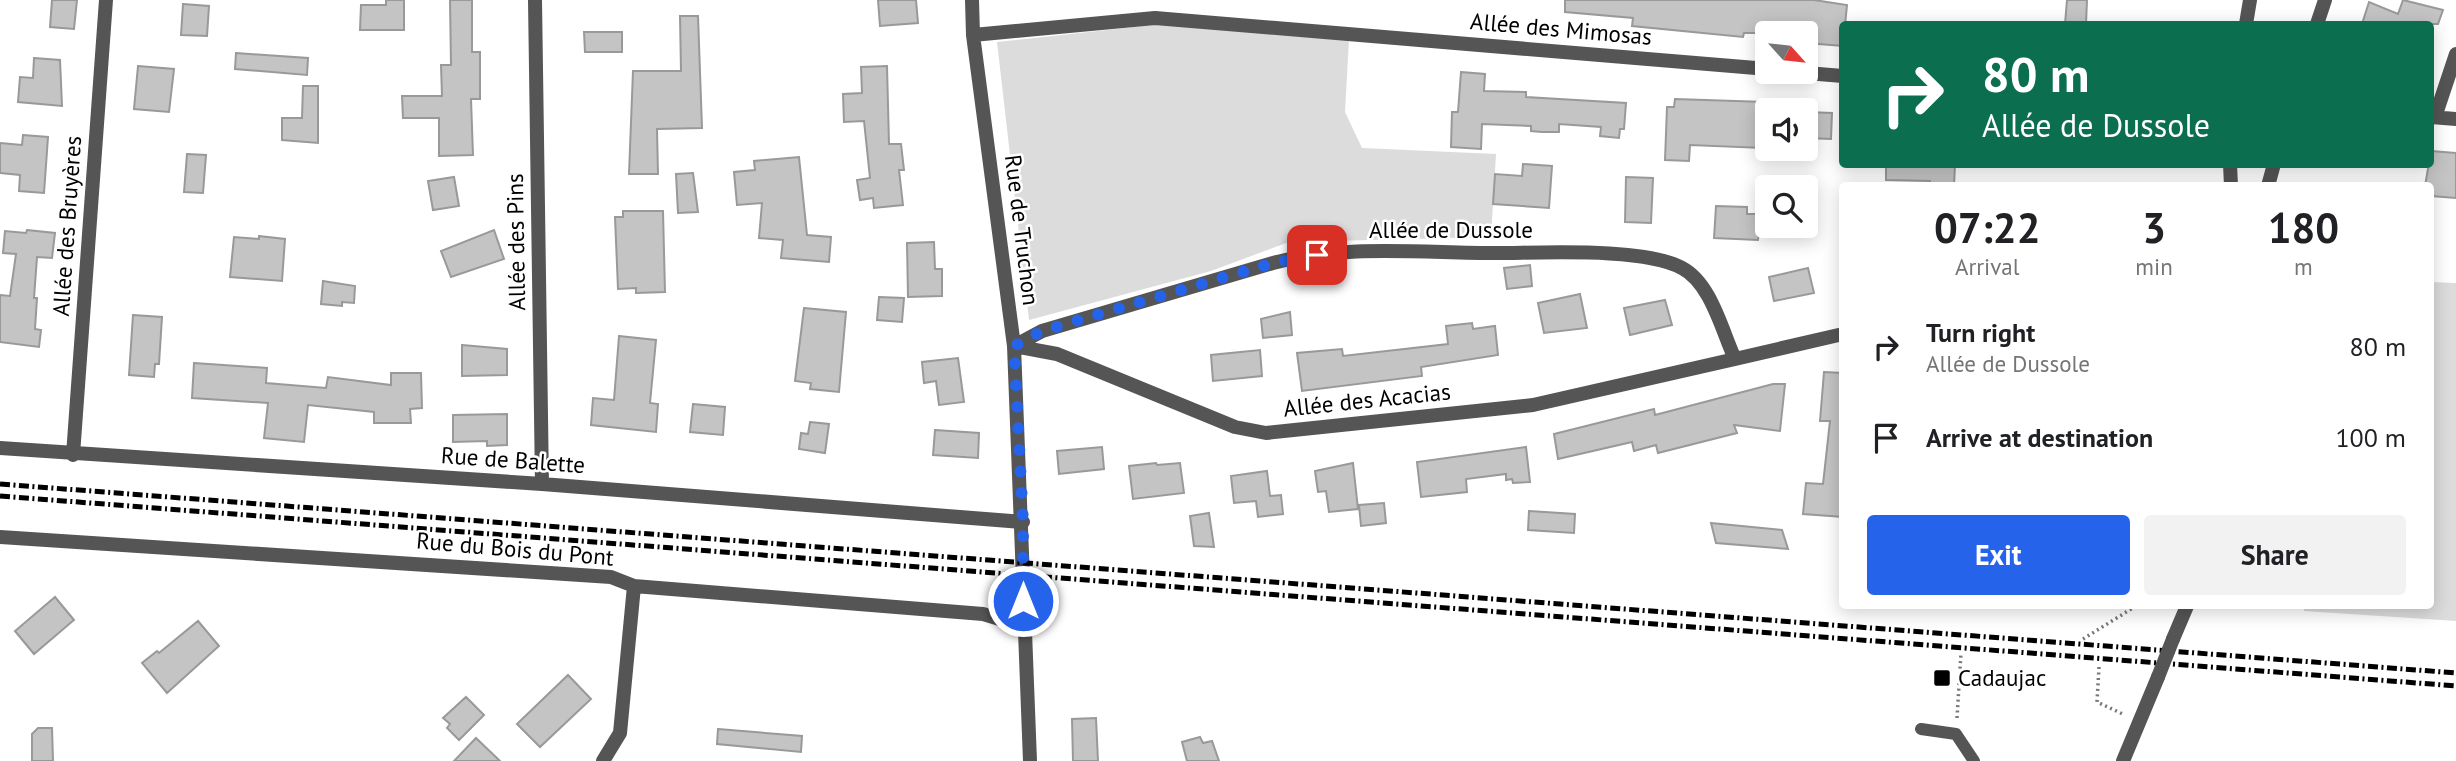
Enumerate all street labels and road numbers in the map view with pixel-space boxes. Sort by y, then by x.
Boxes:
street label: Allée des Mimosas [1469,6,1653,51]
street label: Allée des Bruyères [46,135,87,317]
street label: Rue de Truchon [999,153,1046,307]
street label: Allée des Pins [500,173,531,311]
street label: Allée de Dussole [1369,215,1533,244]
street label: Allée des Acacias [1282,376,1452,423]
street label: Rue de Balette [440,440,586,479]
street label: Rue du Bois du Pont [415,525,615,572]

